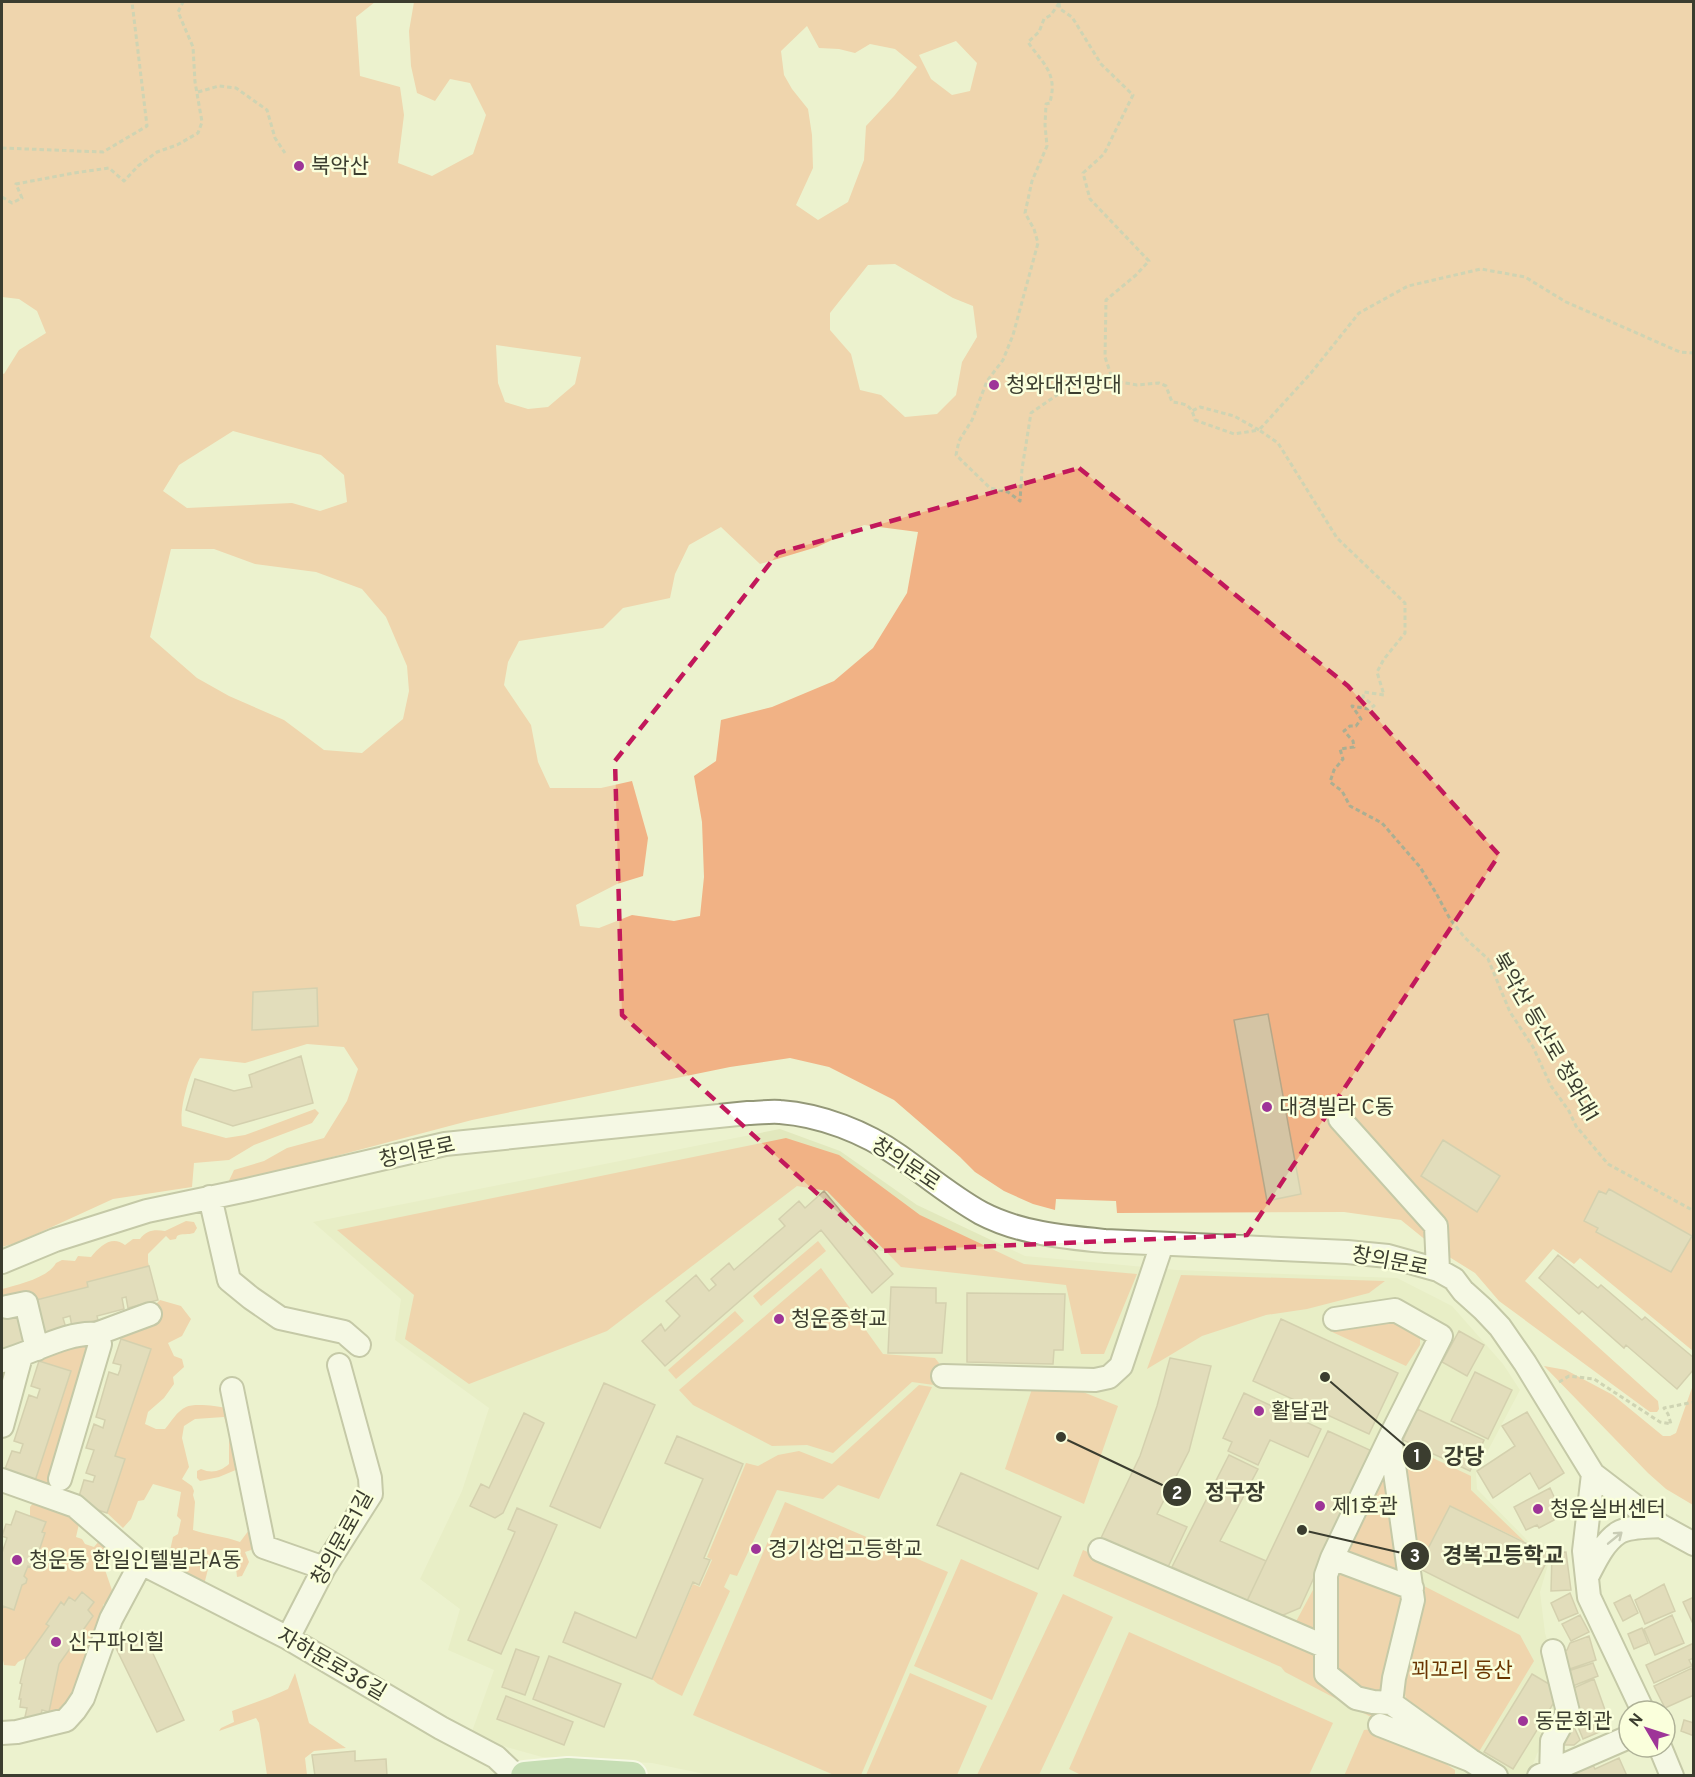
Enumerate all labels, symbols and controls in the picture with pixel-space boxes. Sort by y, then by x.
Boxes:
place label: 북악산 [311,154,369,181]
marker: 북악산 [292,159,306,173]
place label: 청와대전망대 [1006,373,1122,400]
marker: 청와대전망대 [987,378,1001,392]
street label: 북악산 등산로 청와대1 [1485,948,1604,1127]
place label: 대경빌라 C동 [1279,1095,1394,1122]
marker: 대경빌라 C동 [1260,1100,1274,1114]
street label: 창의문로 [377,1132,458,1175]
street label: 창의문로 [866,1132,945,1198]
street label: 창의문로 [1349,1242,1430,1283]
place label: 청운중학교 [791,1307,888,1334]
marker: 청운중학교 [772,1312,786,1326]
place label: 활달관 [1271,1399,1329,1426]
marker: 활달관 [1252,1404,1266,1418]
callout: 강당 [1402,1436,1497,1476]
text: 강당 [1444,1445,1484,1472]
text: 1 [1413,1446,1421,1469]
callout: 정구장 [1162,1472,1277,1512]
text: 정구장 [1205,1481,1265,1508]
text: 2 [1171,1483,1183,1506]
street label: 창의문로1길 [306,1487,380,1591]
place label: 제1호관 [1332,1494,1398,1521]
place label: 청운실버센터 [1550,1497,1666,1524]
marker: 제1호관 [1313,1499,1327,1513]
marker: 청운실버센터 [1531,1502,1545,1516]
one-way arrow [1607,1531,1622,1545]
callout: 경복고등학교 [1400,1536,1576,1576]
place label: 경기상업고등학교 [768,1537,923,1564]
marker: 경기상업고등학교 [749,1542,763,1556]
text: 경복고등학교 [1442,1544,1564,1571]
text: 3 [1410,1546,1420,1569]
place label: 청운동 한일인텔빌라A동 [29,1548,241,1575]
marker: 청운동 한일인텔빌라A동 [10,1553,24,1567]
street label: 자하문로36길 [272,1623,391,1707]
place label: 신구파인힐 [68,1630,165,1657]
marker: 신구파인힐 [49,1635,63,1649]
park label: 꾀꼬리 동산 [1411,1658,1513,1685]
north arrow [1617,1699,1677,1759]
place label: 동문회관 [1535,1709,1612,1736]
text: N [1626,1710,1648,1732]
marker: 동문회관 [1516,1714,1530,1728]

